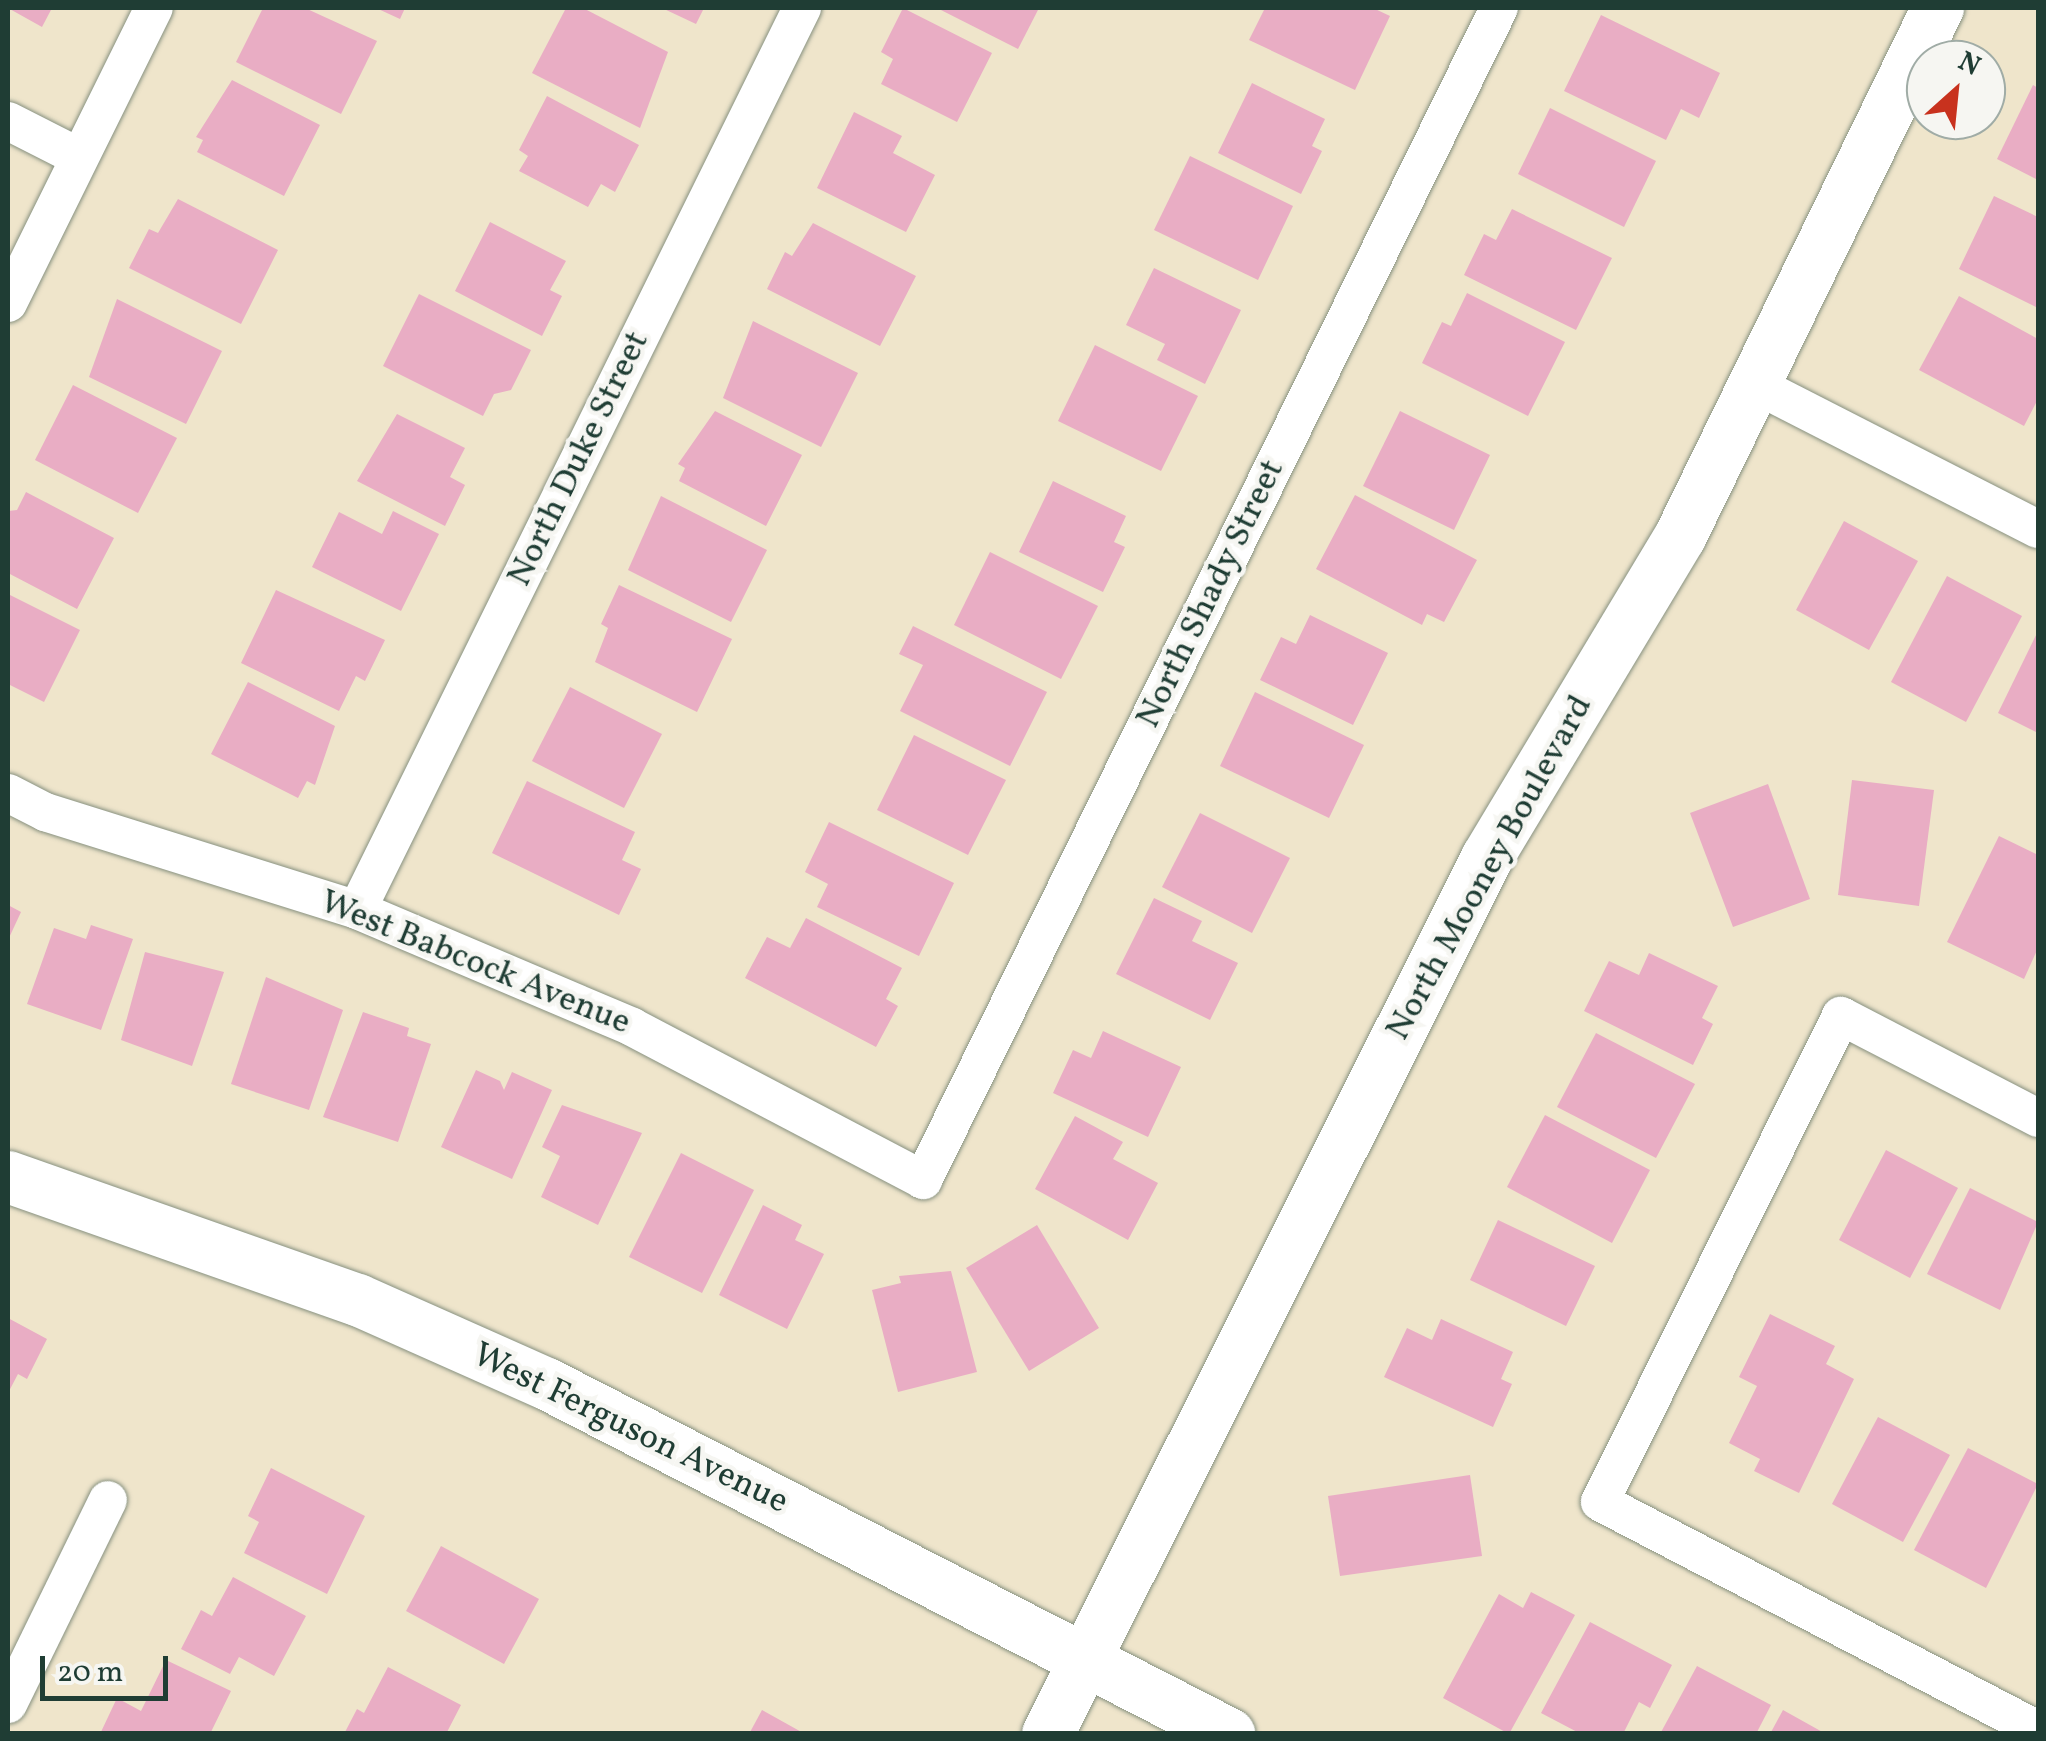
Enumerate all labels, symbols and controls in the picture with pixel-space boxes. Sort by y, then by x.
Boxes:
north arrow [1906,40,2006,140]
text: N [1951,43,1987,87]
street label: North Duke Street [499,325,659,593]
street label: North Shady Street [1128,452,1294,736]
street label: North Mooney Boulevard [1377,688,1603,1048]
street label: West Babcock Avenue [314,882,636,1044]
street label: West Ferguson Avenue [465,1334,795,1524]
scale bar [45,1636,172,1698]
text: 20 m [57,1652,123,1694]

